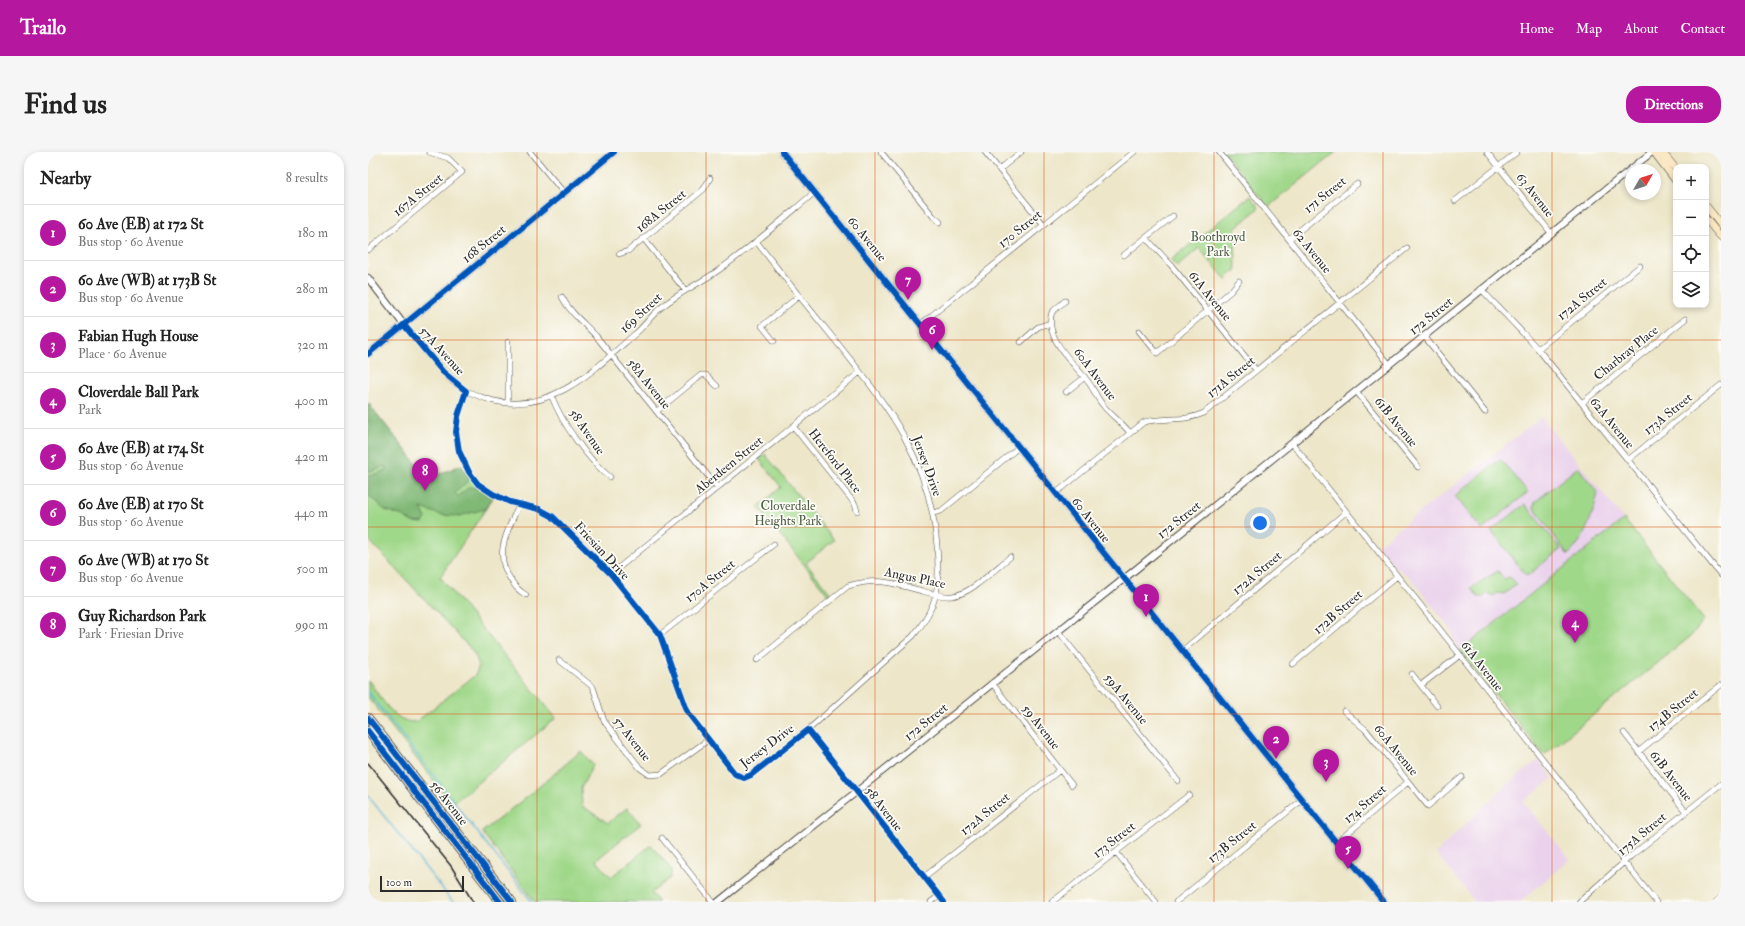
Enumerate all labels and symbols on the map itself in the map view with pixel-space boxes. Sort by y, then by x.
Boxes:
north arrow [1625,164,1661,200]
street label: 167A Street [390,170,446,220]
street label: 63 Avenue [1513,170,1558,221]
street label: 171 Street [1301,173,1349,217]
street label: 168A Street [633,186,689,236]
street label: 170 Street [995,207,1045,251]
street label: 60 Avenue [844,213,890,265]
street label: 168 Street [459,222,509,266]
street label: 62 Avenue [1289,225,1335,277]
park label: Boothroyd Park [1190,229,1246,260]
pin: 7 [895,267,921,300]
street label: 61A Avenue [1185,268,1235,325]
street label: 172A Street [1554,274,1610,324]
street label: 169 Street [617,289,665,337]
street label: 172 Street [1406,294,1456,338]
pin: 6 [919,317,945,350]
street label: Charbray Place [1591,322,1663,385]
street label: 57A Avenue [416,323,469,379]
street label: 60A Avenue [1070,344,1120,404]
street label: 171A Street [1204,353,1258,401]
street label: 58A Avenue [624,355,675,413]
street label: 173A Street [1640,390,1696,438]
street label: 61B Avenue [1371,394,1421,451]
street label: 62A Avenue [1586,394,1638,452]
street label: 58 Avenue [565,406,609,458]
street label: Hereford Place [805,426,865,497]
street label: Aberdeen Street [691,433,766,498]
street label: Jersey Drive [907,433,946,499]
pin: 8 [412,458,438,491]
street label: 60 Avenue [1068,494,1114,546]
park label: Cloverdale Heights Park [754,498,823,529]
street label: 172 Street [1154,498,1204,542]
your location [1250,513,1270,533]
street label: Friesian Drive [571,518,633,584]
street label: 172A Street [1229,548,1285,598]
street label: 170A Street [682,556,738,606]
street label: Angus Place [882,563,948,592]
pin: 1 [1133,584,1159,617]
street label: 172B Street [1310,586,1366,638]
pin: 4 [1562,610,1588,643]
street label: 61A Avenue [1457,638,1507,695]
street label: 59A Avenue [1101,670,1152,728]
street label: 174B Street [1645,685,1701,735]
street label: 172 Street [901,700,951,744]
street label: 59 Avenue [1018,701,1064,753]
street label: 57 Avenue [610,714,655,765]
street label: Jersey Drive [736,720,798,773]
street label: 60A Avenue [1370,721,1422,780]
pin: 2 [1263,726,1289,759]
street label: 61B Avenue [1646,747,1696,805]
pin: 3 [1313,749,1339,782]
street label: 56 Avenue [427,777,472,829]
street label: 174 Street [1340,781,1390,827]
street label: 58 Avenue [862,784,907,835]
street label: 172A Street [957,789,1013,839]
street label: 175A Street [1614,809,1670,859]
street label: 173B Street [1204,817,1260,867]
street label: 173 Street [1090,818,1138,862]
pin: 5 [1335,836,1361,869]
scale bar [380,874,464,893]

